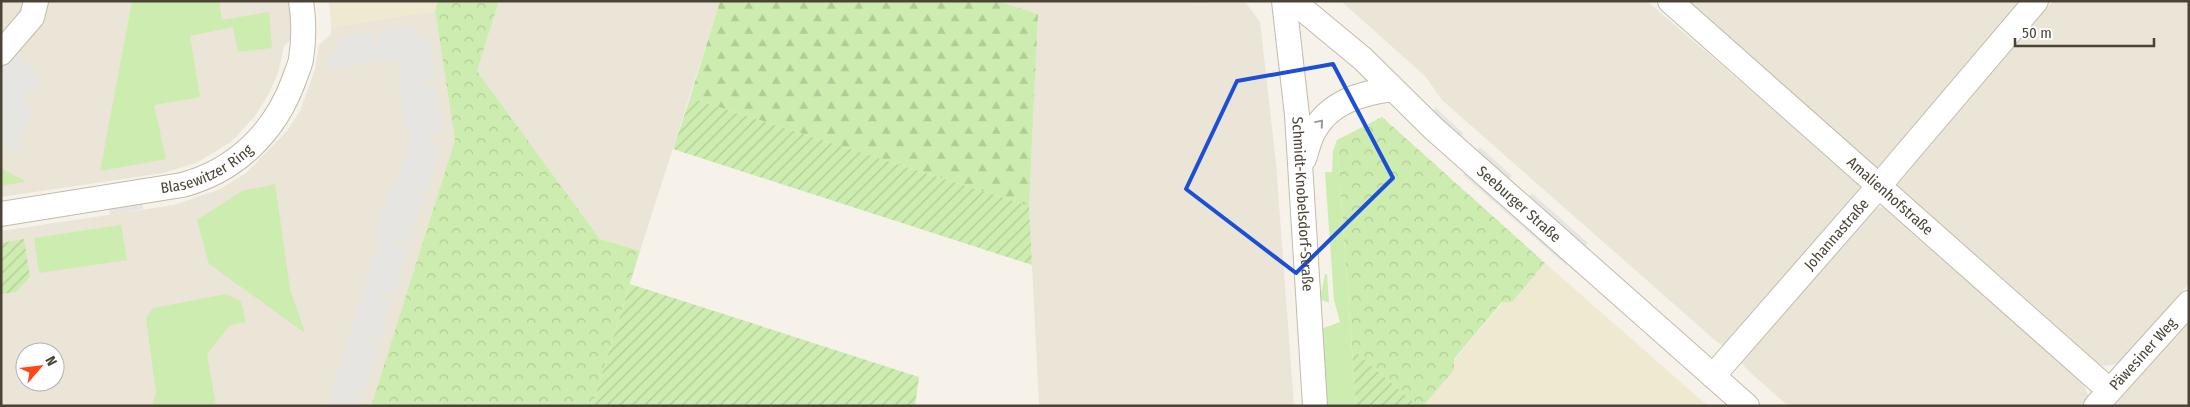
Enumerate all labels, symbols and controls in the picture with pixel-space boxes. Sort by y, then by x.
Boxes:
scale bar [2015,15,2154,47]
text: 50 m [2022,24,2052,42]
street label: Schmidt-Knobelsdorf-Straße [1288,116,1317,292]
one-way arrow [1315,120,1324,129]
street label: Blasewitzer Ring [159,141,257,197]
street label: Amalienhofstraße [1843,153,1937,239]
street label: Seeburger Straße [1473,162,1565,246]
street label: Johannastraße [1801,195,1873,274]
street label: Päwesiner Weg [2106,314,2180,394]
north arrow [15,342,65,392]
text: N [42,353,61,369]

